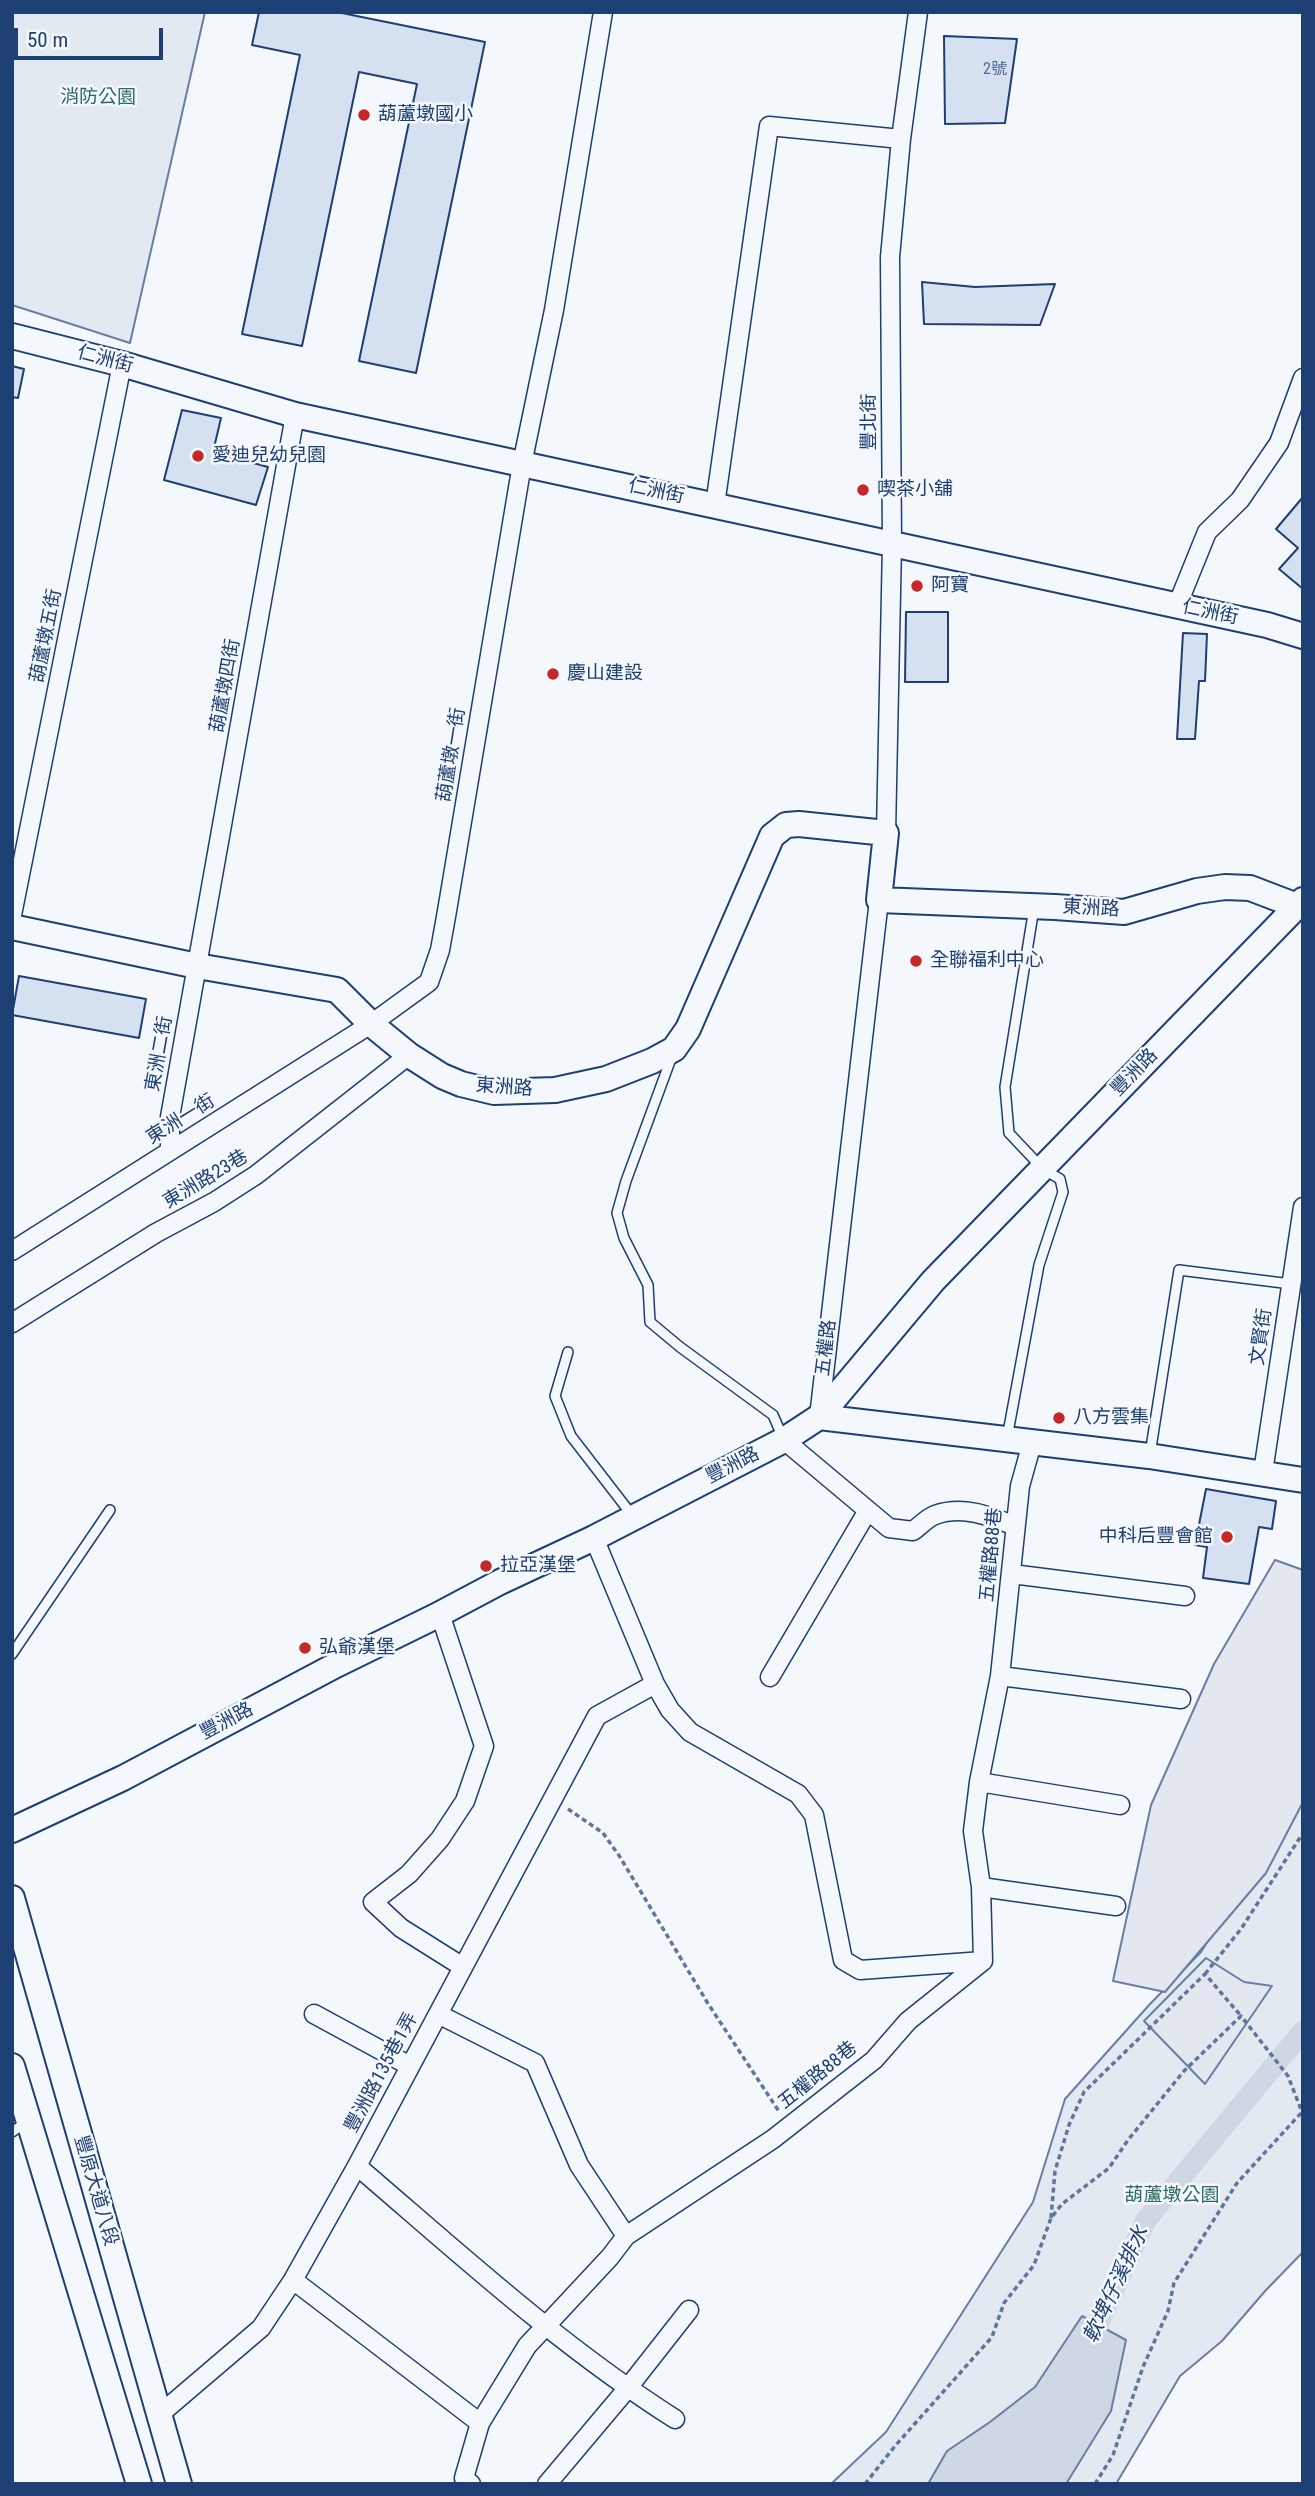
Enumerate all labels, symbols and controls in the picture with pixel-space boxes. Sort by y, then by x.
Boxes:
scale bar [18,14,166,58]
text: 50 m [27,28,68,52]
house number: 2號 [983,60,1007,80]
park label: 消防公園 [60,87,136,109]
place label: 葫蘆墩國小 [378,104,473,126]
marker: 葫蘆墩國小 [356,107,372,123]
street label: 仁洲街 [75,342,135,378]
street label: 豐北街 [859,394,881,450]
place label: 愛迪兒幼兒園 [212,445,326,467]
marker: 愛迪兒幼兒園 [190,448,206,464]
street label: 仁洲街 [626,475,686,509]
place label: 喫茶小舖 [877,479,953,501]
marker: 喫茶小舖 [855,482,871,498]
place label: 阿寶 [931,575,969,597]
marker: 阿寶 [909,578,925,594]
street label: 葫蘆墩五街 [27,587,67,685]
street label: 仁洲街 [1180,596,1240,630]
street label: 葫蘆墩四街 [207,637,245,735]
place label: 慶山建設 [567,663,643,685]
marker: 慶山建設 [545,666,561,682]
street label: 葫蘆墩一街 [433,706,471,804]
street label: 東洲路 [1062,896,1120,922]
place label: 全聯福利中心 [930,950,1044,972]
marker: 全聯福利中心 [908,953,924,969]
street label: 東洲二街 [142,1015,178,1093]
street label: 豐洲路 [1107,1045,1163,1101]
street label: 東洲路 [475,1075,533,1101]
street label: 東洲一街 [143,1090,219,1150]
street label: 東洲路23巷 [160,1146,252,1214]
street label: 文賢街 [1247,1307,1277,1367]
street label: 五權路 [812,1318,842,1378]
place label: 八方雲集 [1073,1407,1149,1429]
marker: 八方雲集 [1051,1410,1067,1426]
street label: 豐洲路 [702,1443,764,1489]
street label: 五權路88巷 [977,1507,1007,1603]
place label: 中科后豐會館 [1099,1526,1213,1548]
marker: 中科后豐會館 [1219,1529,1235,1545]
place label: 拉亞漢堡 [500,1555,576,1577]
marker: 拉亞漢堡 [478,1558,494,1574]
place label: 弘爺漢堡 [319,1637,395,1659]
marker: 弘爺漢堡 [297,1640,313,1656]
street label: 豐洲路 [196,1699,258,1745]
street label: 豐洲路135巷1弄 [341,2009,423,2137]
street label: 五權路88巷 [774,2037,862,2115]
street label: 豐原大道八段 [68,2133,122,2249]
park label: 葫蘆墩公園 [1125,2185,1219,2207]
water label: 軟埤仔溪排水 [1079,2223,1155,2347]

